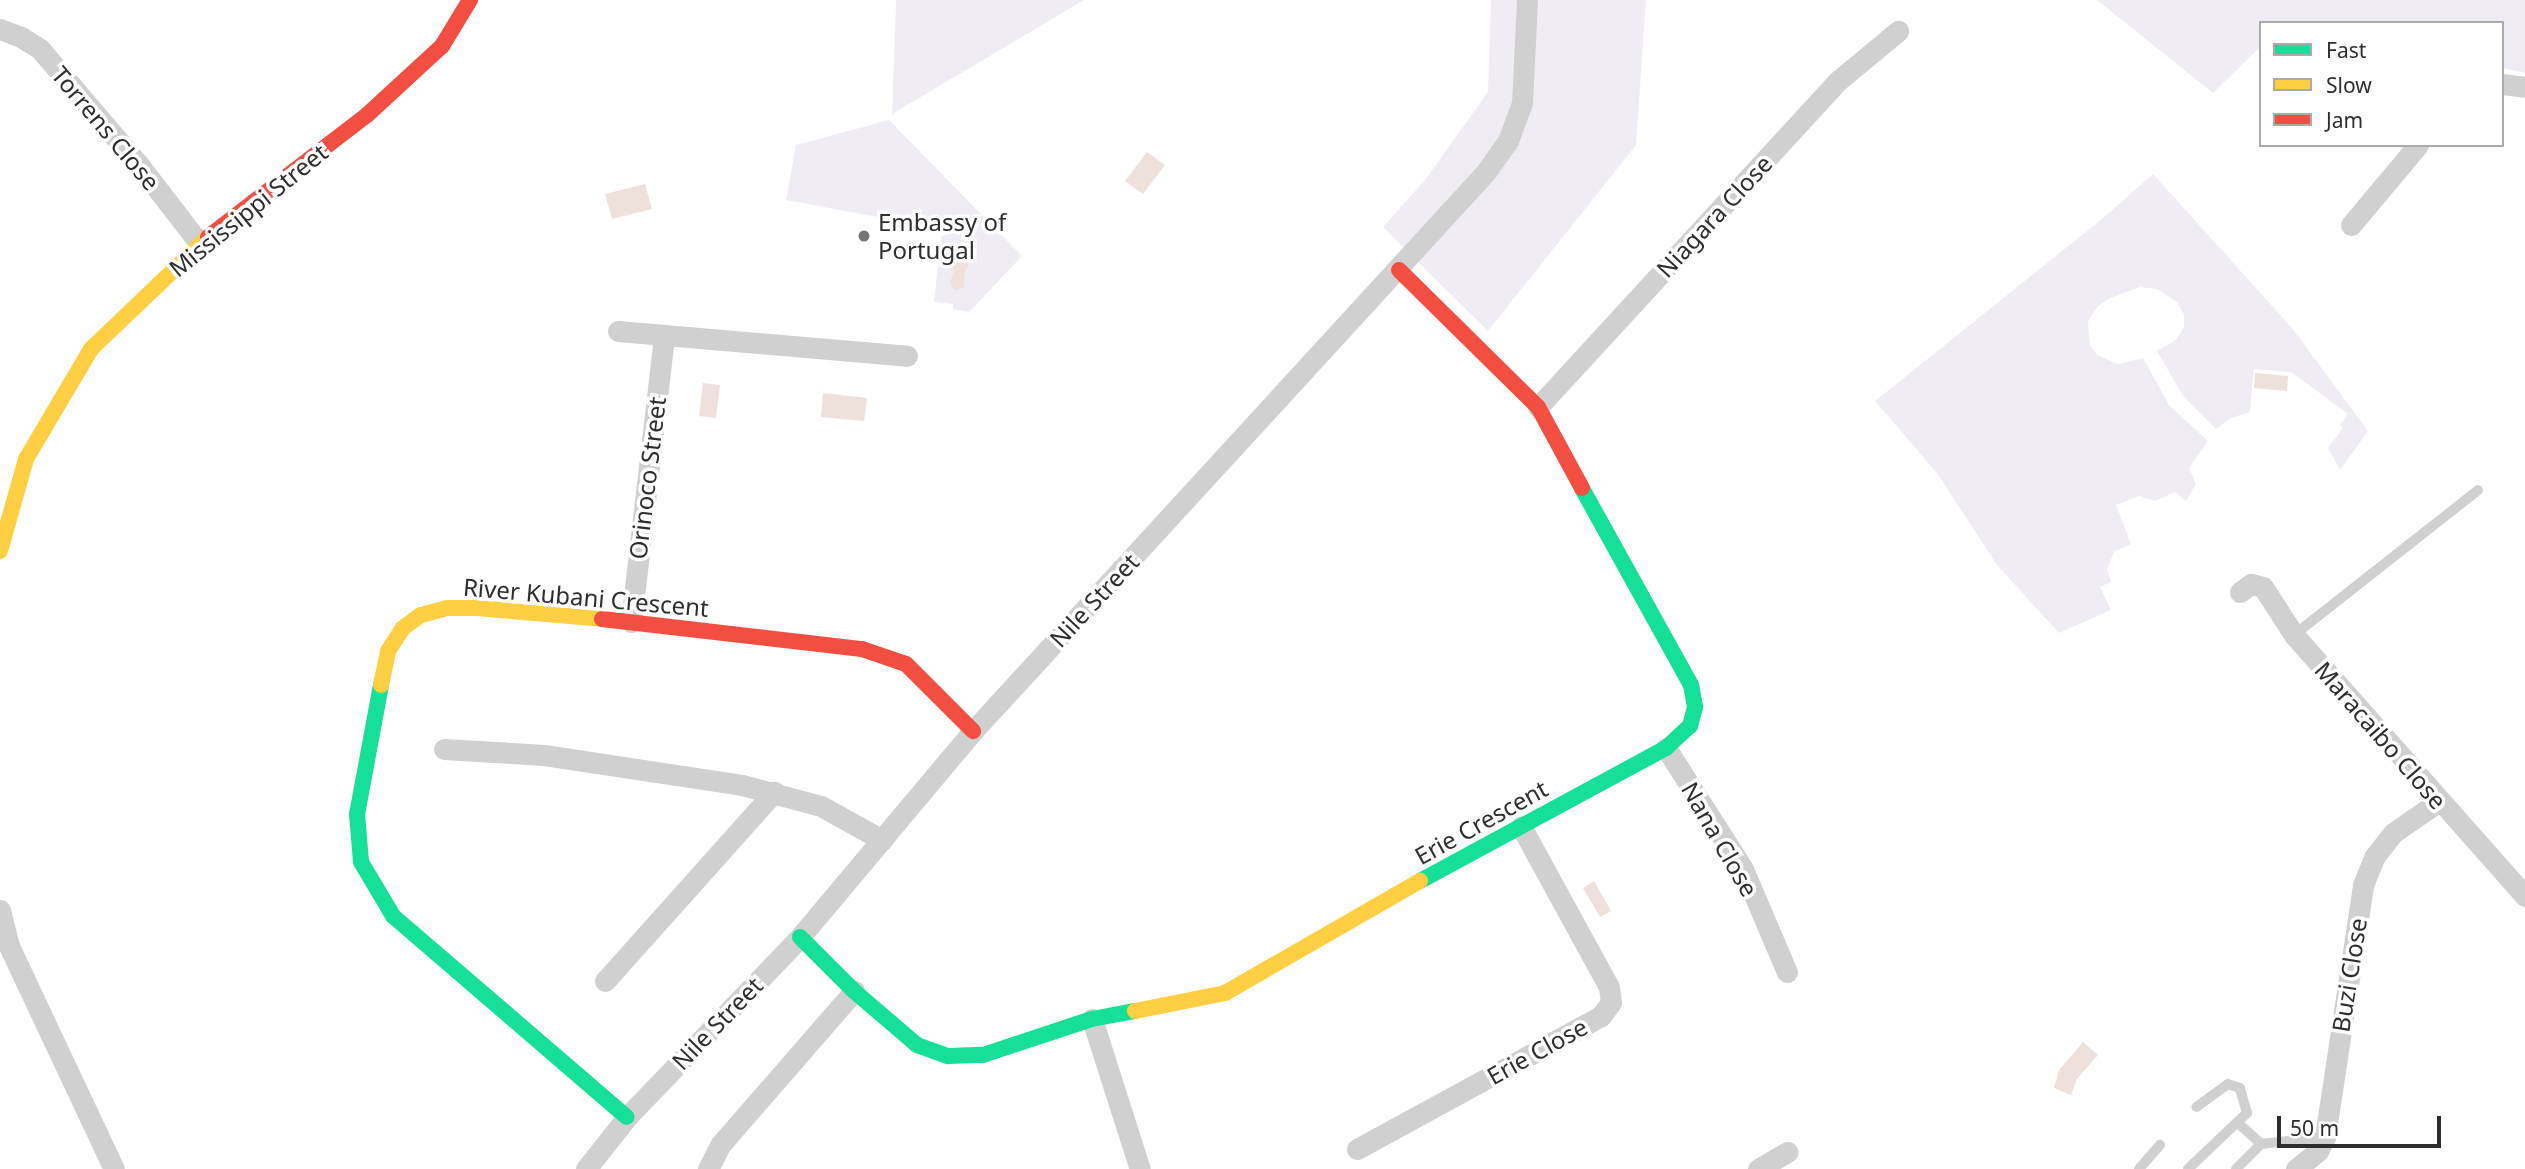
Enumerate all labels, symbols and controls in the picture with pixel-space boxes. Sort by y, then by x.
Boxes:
legend [2259,21,2504,147]
text: Fast [2326,36,2366,64]
street label: Torrens Close [46,60,166,196]
text: Slow [2326,71,2372,99]
text: Jam [2326,106,2363,134]
street label: Mississippi Street [163,137,333,283]
street label: Niagara Close [1650,149,1778,283]
place label: Embassy of Portugal [878,208,1006,264]
marker: Embassy of Portugal [856,228,872,244]
street label: Orinoco Street [623,395,671,561]
street label: Nile Street [1043,547,1145,653]
street label: River Kubani Crescent [462,572,710,622]
street label: Maracaibo Close [2309,655,2453,815]
street label: Erie Crescent [1410,774,1552,870]
street label: Nana Close [1676,777,1764,901]
street label: Buzi Close [2326,916,2372,1034]
street label: Nile Street [666,971,768,1075]
street label: Erie Close [1482,1012,1592,1090]
scale bar [2280,1102,2444,1146]
text: 50 m [2290,1114,2339,1142]

